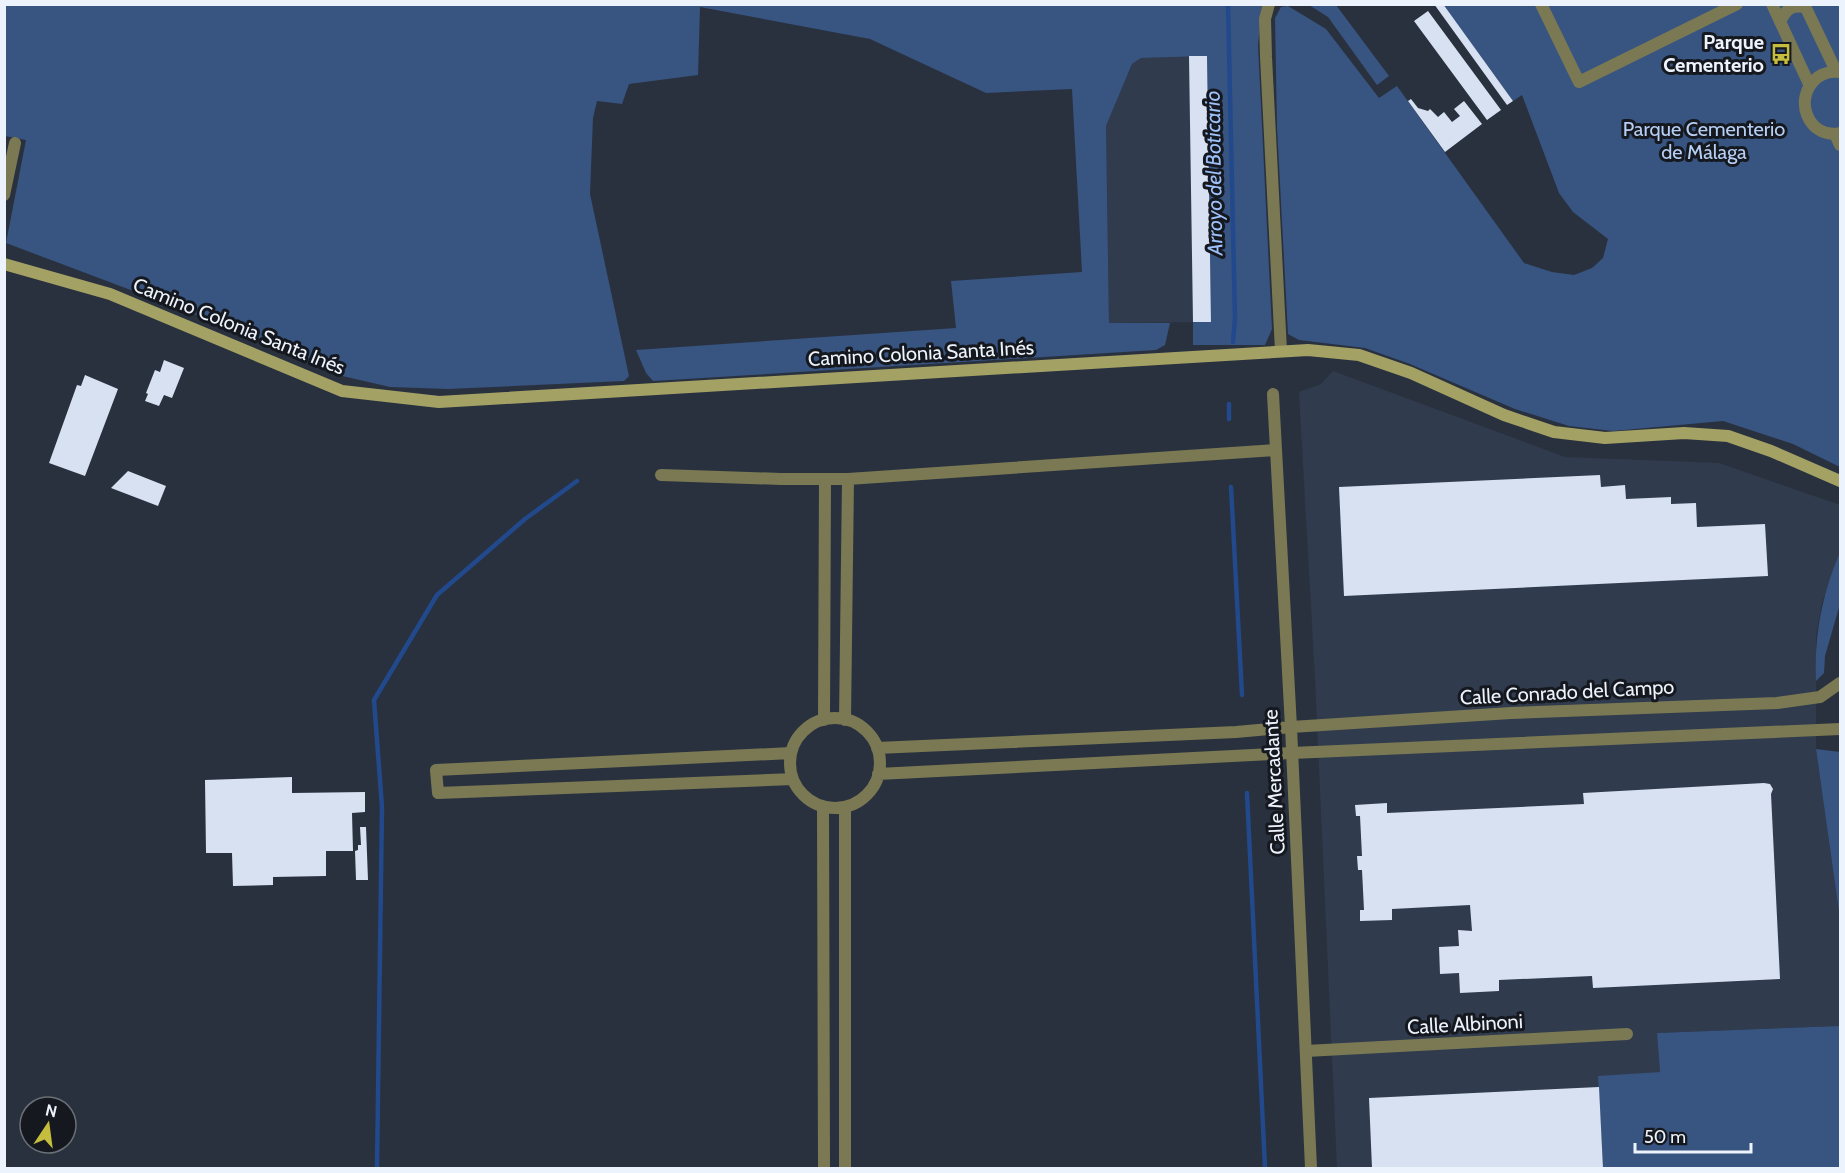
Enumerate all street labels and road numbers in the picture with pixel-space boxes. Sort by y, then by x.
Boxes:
street label: Camino Colonia Santa Inés [130,272,348,380]
street label: Camino Colonia Santa Inés [807,335,1035,371]
street label: Calle Conrado del Campo [1459,674,1675,710]
street label: Calle Mercadante [1258,709,1290,855]
street label: Calle Albinoni [1407,1009,1523,1039]

